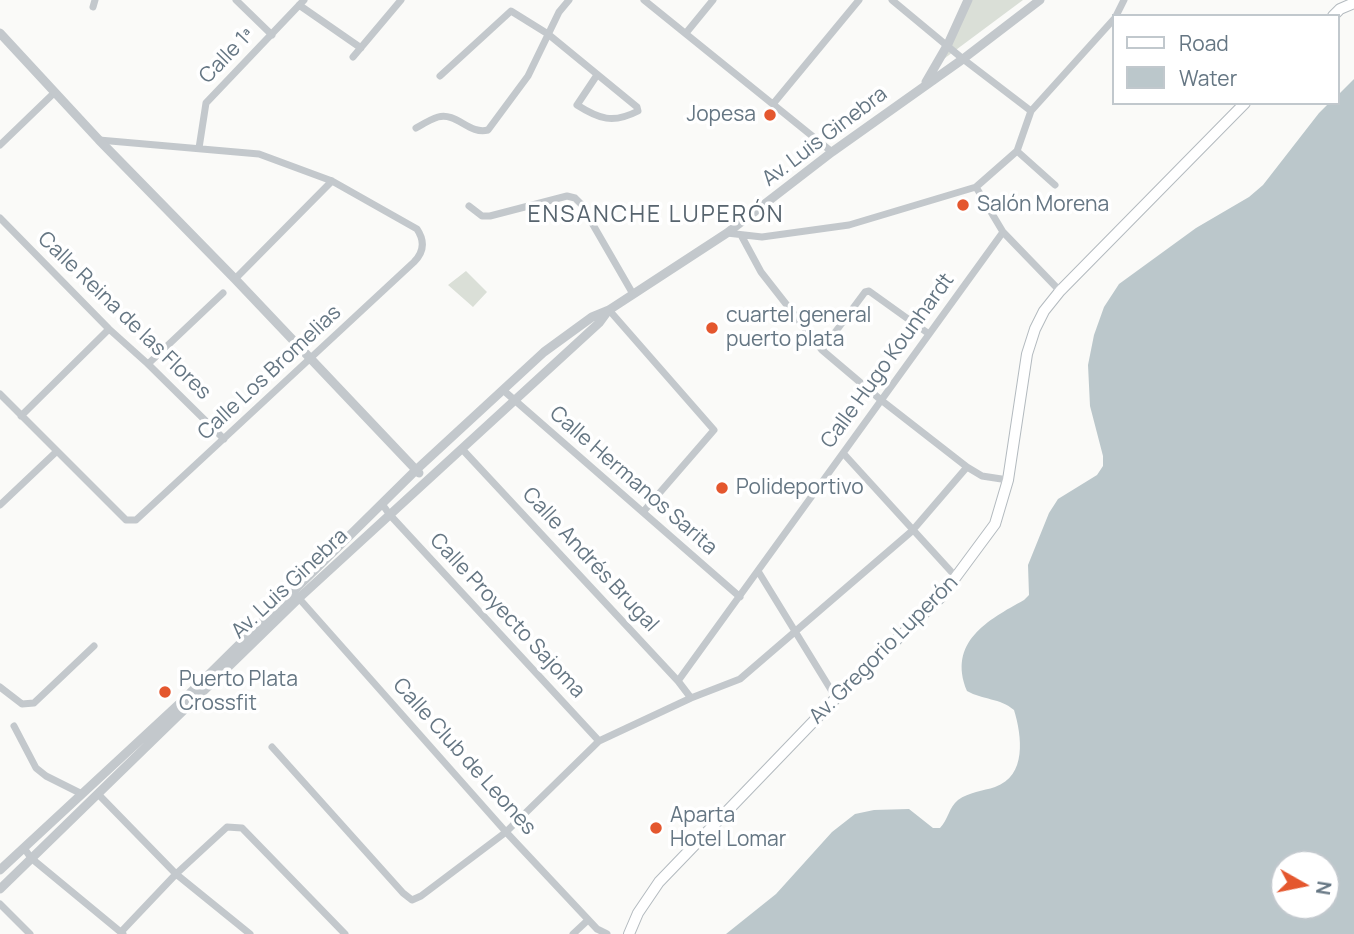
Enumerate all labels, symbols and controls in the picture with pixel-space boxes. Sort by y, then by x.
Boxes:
legend [1112,14,1340,105]
street label: Calle 1ª [194,23,260,89]
text: Road [1179,29,1229,57]
text: Water [1179,64,1237,92]
street label: Av. Luis Ginebra [758,82,892,192]
place label: Jopesa [686,102,756,128]
marker: Jopesa [762,107,778,123]
place label: Salón Morena [977,192,1109,218]
marker: Salón Morena [955,197,971,213]
district label: ENSANCHE LUPERÓN [529,202,783,230]
street label: Calle Reina de las Flores [32,227,216,405]
street label: Calle Hugo Kounhardt [816,269,960,453]
street label: Calle Los Bromelias [193,300,347,446]
place label: cuartel general puerto plata [726,303,871,353]
marker: cuartel general puerto plata [704,320,720,336]
street label: Calle Hermanos Sarita [544,401,722,561]
place label: Polideportivo [736,475,864,501]
marker: Polideportivo [714,480,730,496]
street label: Calle Andrés Brugal [517,483,663,637]
street label: Av. Luis Ginebra [227,524,353,644]
street label: Calle Proyecto Sajoma [424,528,590,704]
street label: Av. Gregorio Luperón [805,571,963,729]
place label: Puerto Plata Crossfit [179,667,298,717]
street label: Calle Club de Leones [387,673,541,841]
marker: Puerto Plata Crossfit [157,684,173,700]
place label: Aparta Hotel Lomar [670,803,786,853]
marker: Aparta Hotel Lomar [648,820,664,836]
north arrow [1270,850,1340,920]
text: N [1310,879,1338,897]

